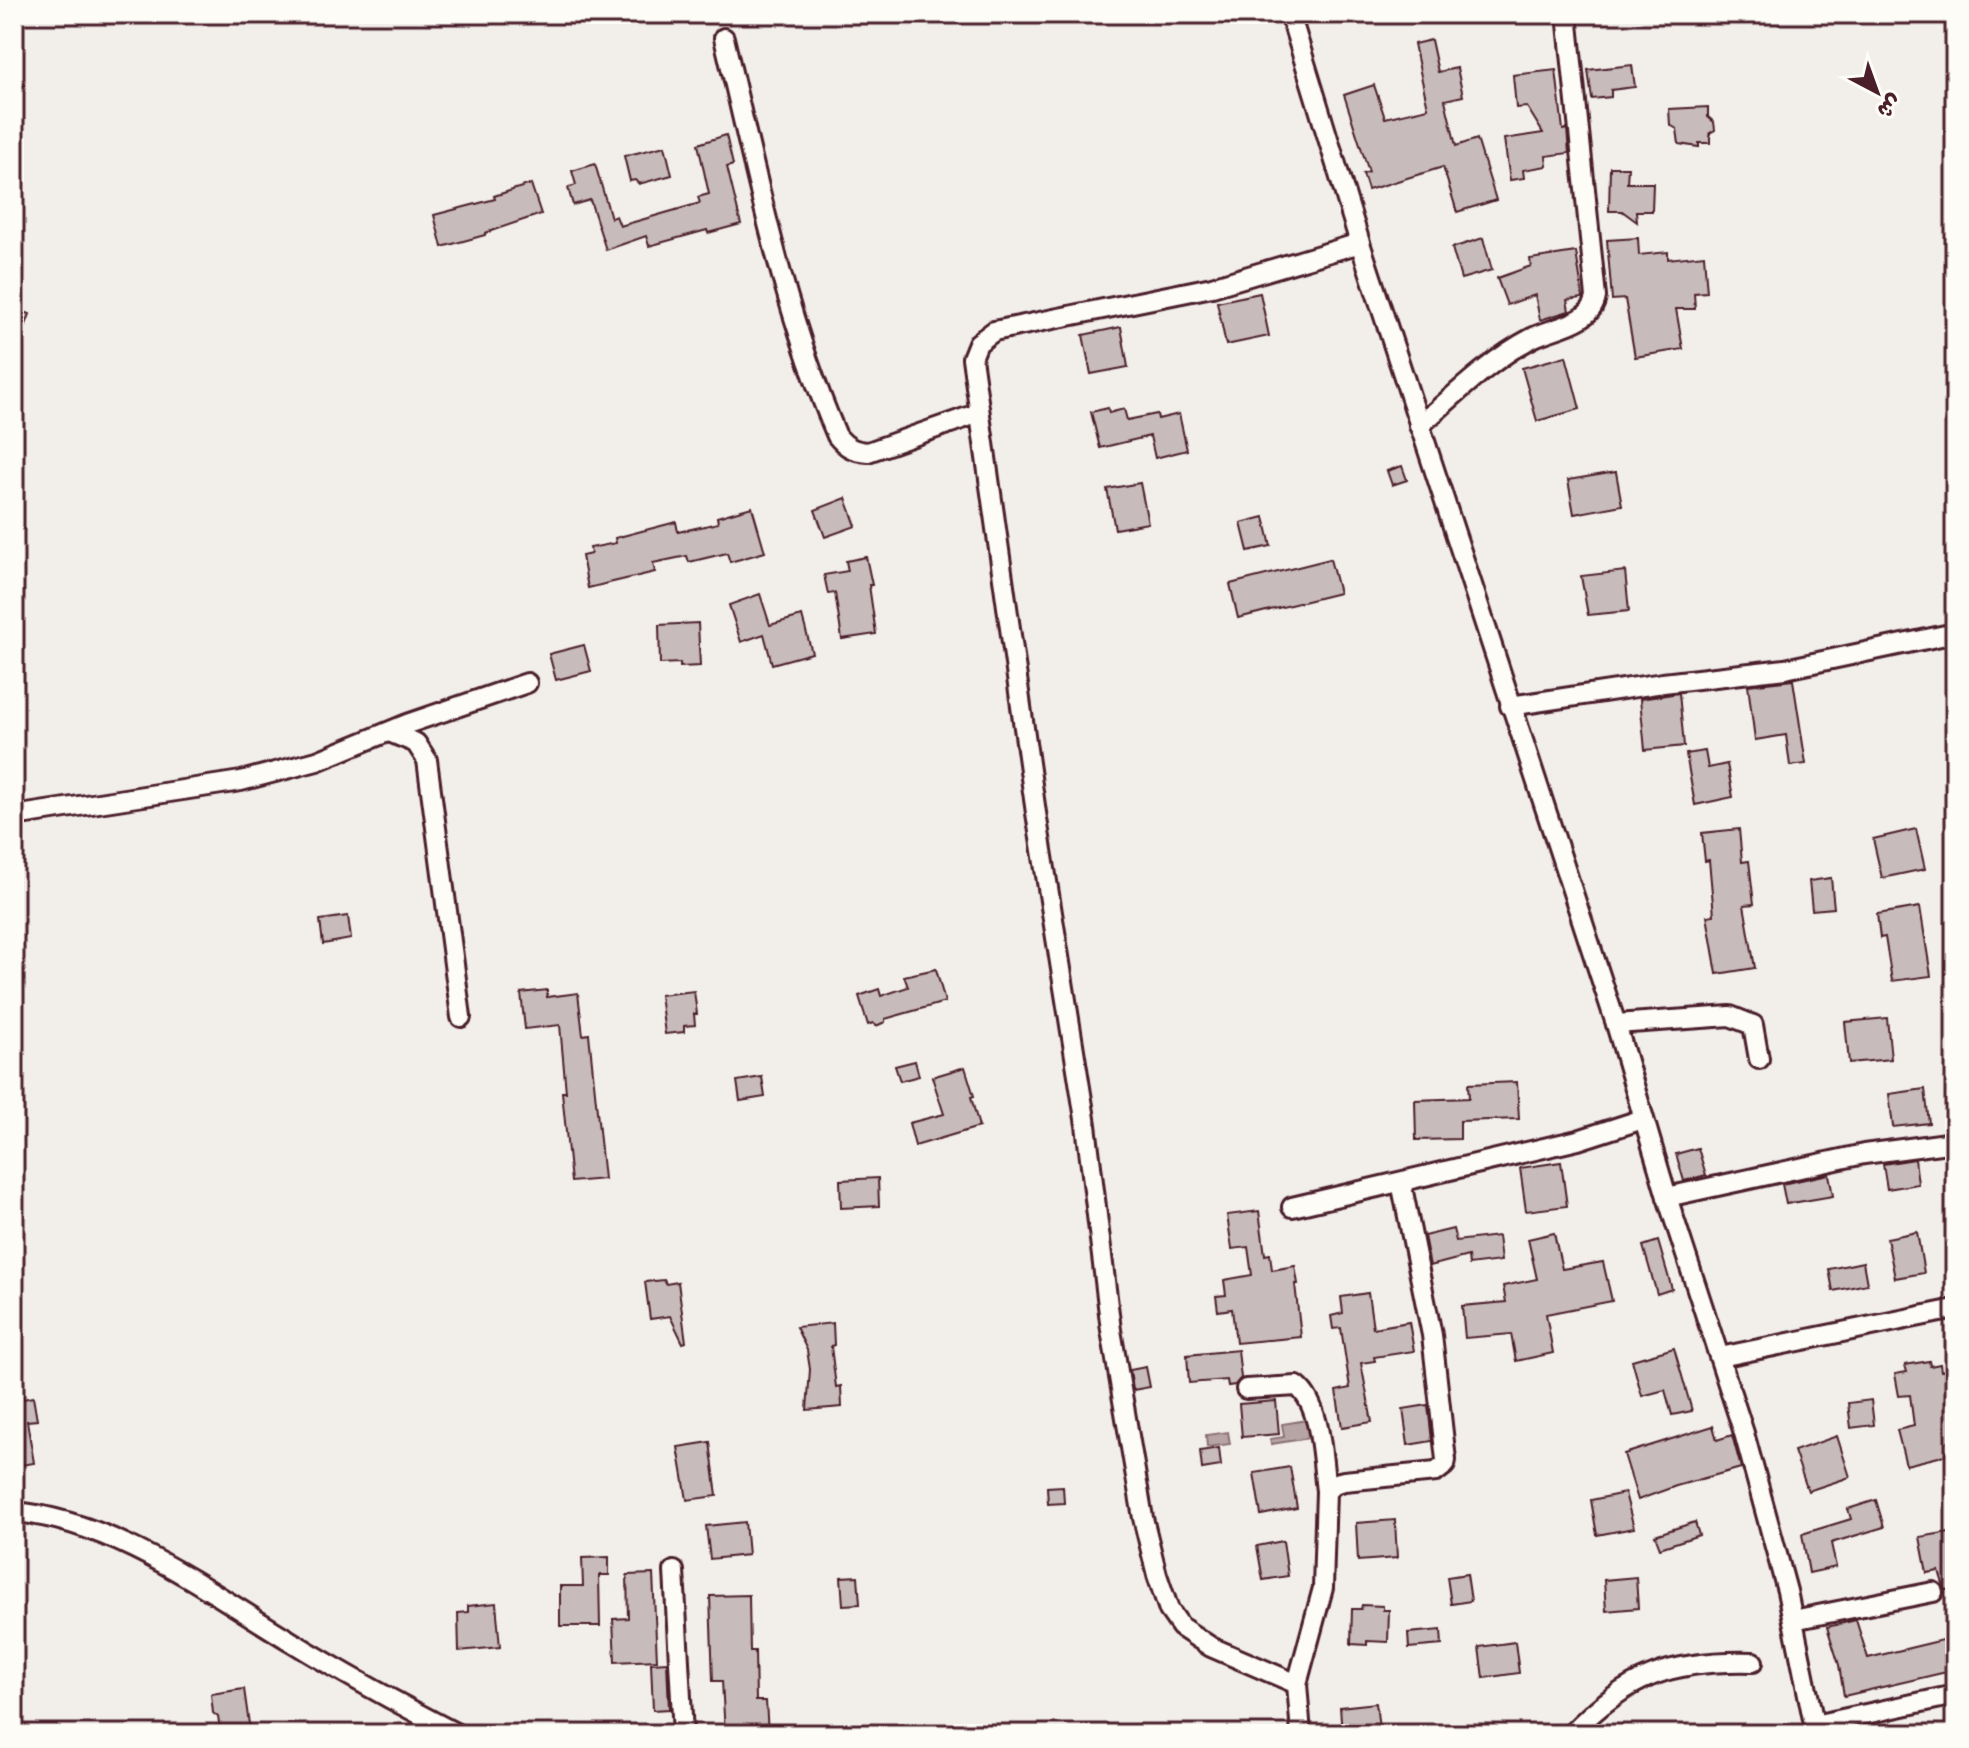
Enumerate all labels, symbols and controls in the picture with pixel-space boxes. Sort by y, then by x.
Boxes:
north arrow [1837,52,1917,132]
text: ش [1869,85,1907,124]

